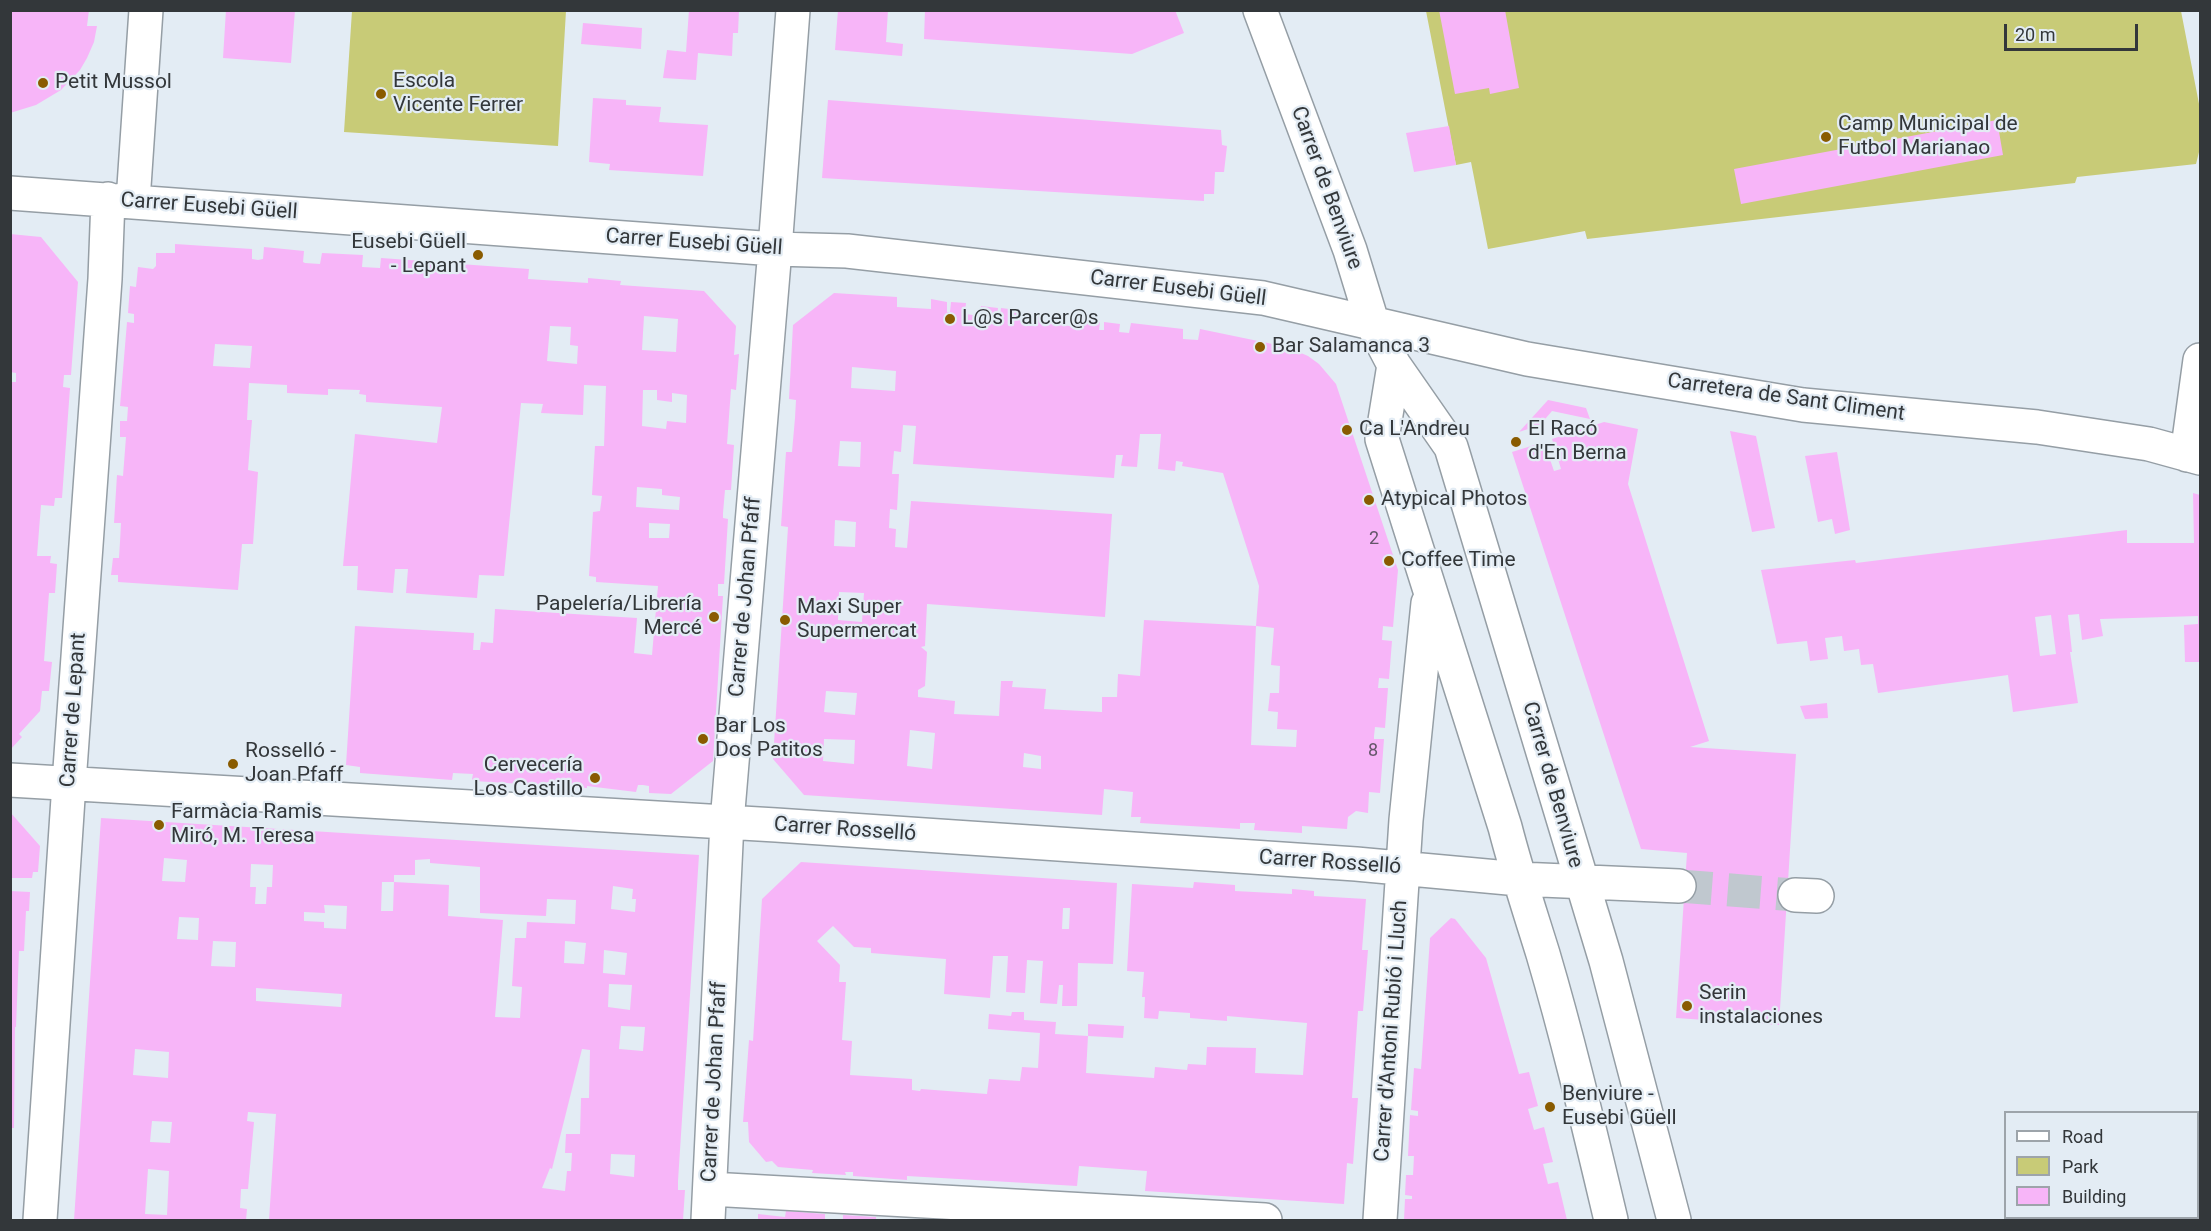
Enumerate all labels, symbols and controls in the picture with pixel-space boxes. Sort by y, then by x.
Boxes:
scale bar [2007,12,2140,50]
text: 20 m [2015,24,2055,45]
place label: Escola Vicente Ferrer [393,69,523,119]
place label: Petit Mussol [55,70,172,96]
marker: Petit Mussol [36,76,50,90]
marker: Escola Vicente Ferrer [374,87,388,101]
street label: Carrer de Benviure [1285,103,1367,273]
place label: Camp Municipal de Futbol Marianao [1838,112,2018,162]
marker: Camp Municipal de Futbol Marianao [1819,130,1833,144]
street label: Carrer Eusebi Güell [120,188,298,226]
street label: Carrer Eusebi Güell [605,224,783,262]
place label: Eusebi Güell - Lepant [351,230,466,280]
marker: Eusebi Güell - Lepant [471,248,485,262]
street label: Carrer Eusebi Güell [1089,266,1267,312]
place label: L@s Parcer@s [962,306,1099,332]
marker: L@s Parcer@s [943,312,957,326]
place label: Bar Salamanca 3 [1272,334,1430,360]
marker: Bar Salamanca 3 [1253,340,1267,354]
street label: Carretera de Sant Climent [1666,369,1906,427]
place label: Ca L'Andreu [1359,417,1470,443]
place label: El Racó d'En Berna [1528,417,1627,467]
marker: Ca L'Andreu [1340,423,1354,437]
marker: El Racó d'En Berna [1509,435,1523,449]
place label: Atypical Photos [1381,487,1527,513]
marker: Atypical Photos [1362,493,1376,507]
street label: Carrer de Johan Pfaff [725,496,767,698]
house number: 2 [1369,528,1379,550]
place label: Coffee Time [1401,548,1516,574]
marker: Coffee Time [1382,554,1396,568]
place label: Papelería/Librería Mercé [536,592,702,642]
place label: Maxi Super Supermercat [797,595,917,645]
marker: Papelería/Librería Mercé [707,610,721,624]
marker: Maxi Super Supermercat [778,613,792,627]
street label: Carrer de Lepant [56,632,92,788]
street label: Carrer de Benviure [1516,699,1588,871]
place label: Bar Los Dos Patitos [715,714,823,764]
marker: Bar Los Dos Patitos [696,732,710,746]
place label: Rosselló - Joan Pfaff [245,739,343,789]
house number: 8 [1368,740,1378,762]
place label: Cervecería Los Castillo [474,753,583,803]
marker: Rosselló - Joan Pfaff [226,757,240,771]
marker: Cervecería Los Castillo [588,771,602,785]
place label: Farmàcia Ramis Miró, M. Teresa [171,800,322,850]
street label: Carrer Rosselló [773,812,917,848]
marker: Farmàcia Ramis Miró, M. Teresa [152,818,166,832]
street label: Carrer Rosselló [1258,845,1402,881]
street label: Carrer d'Antoni Rubió i Lluch [1370,899,1414,1163]
street label: Carrer de Johan Pfaff [697,981,733,1183]
place label: Serin instalaciones [1699,981,1823,1031]
marker: Serin instalaciones [1680,999,1694,1013]
place label: Benviure - Eusebi Güell [1562,1082,1677,1132]
marker: Benviure - Eusebi Güell [1543,1100,1557,1114]
legend [2004,1111,2199,1219]
text: Road [2062,1126,2103,1147]
text: Park [2062,1156,2098,1177]
text: Building [2062,1186,2126,1207]

